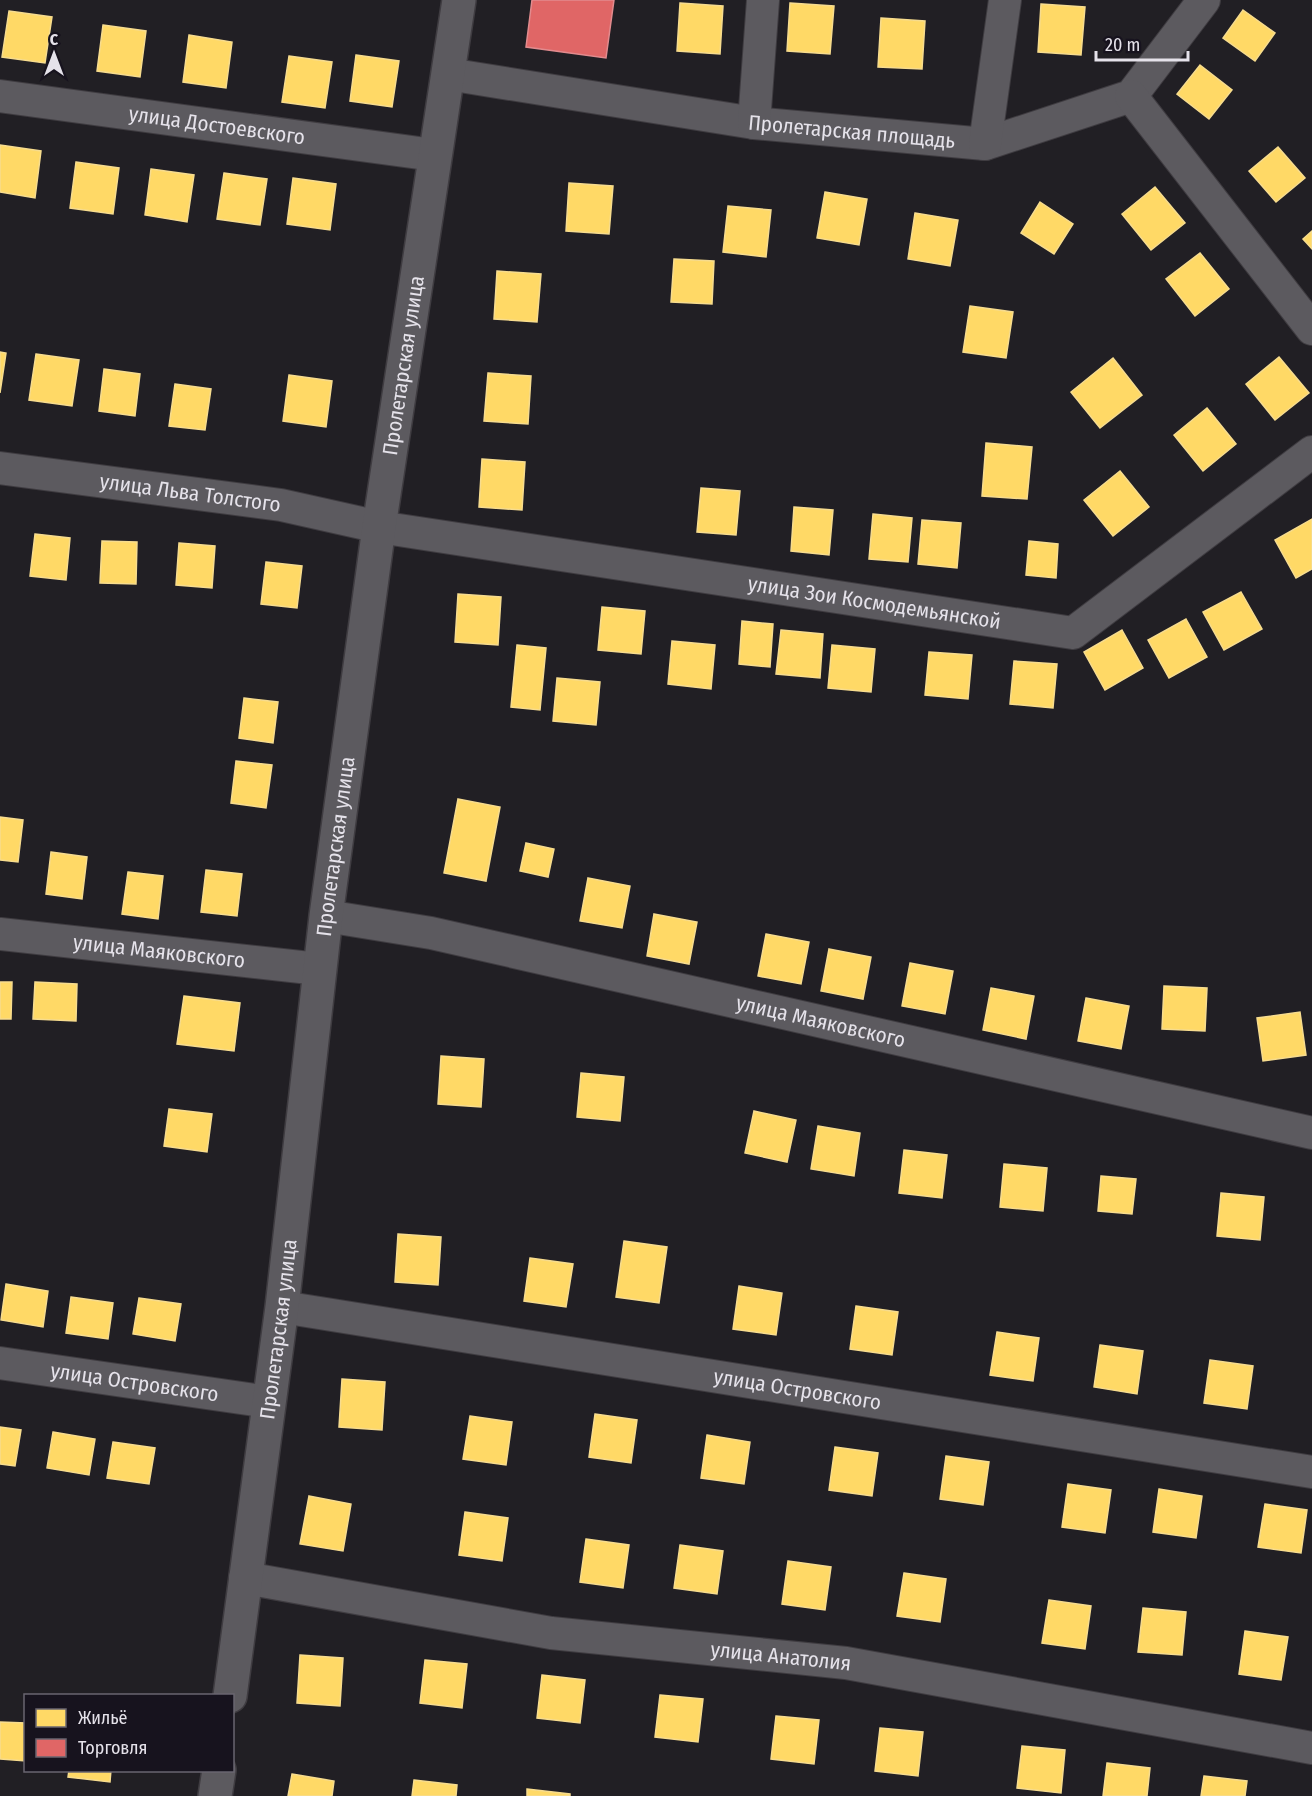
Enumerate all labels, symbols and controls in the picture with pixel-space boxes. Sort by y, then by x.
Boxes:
north arrow [24,24,84,84]
scale bar [1096,24,1188,62]
text: С [50,30,59,49]
text: 20 m [1105,34,1140,56]
street label: улица Достоевского [127,101,307,150]
street label: Пролетарская площадь [747,110,957,154]
street label: Пролетарская улица [377,274,430,457]
street label: улица Льва Толстого [98,468,282,518]
street label: улица Зои Космодемьянской [746,571,1003,635]
street label: Пролетарская улица [311,755,361,938]
street label: улица Маяковского [72,929,246,974]
street label: улица Маяковского [734,990,908,1053]
street label: Пролетарская улица [254,1238,303,1421]
street label: улица Островского [49,1357,220,1408]
street label: улица Островского [712,1363,883,1416]
street label: улица Анатолия [709,1636,852,1676]
legend [24,1694,234,1772]
text: Жильё [78,1707,128,1729]
text: Торговля [78,1737,147,1759]

